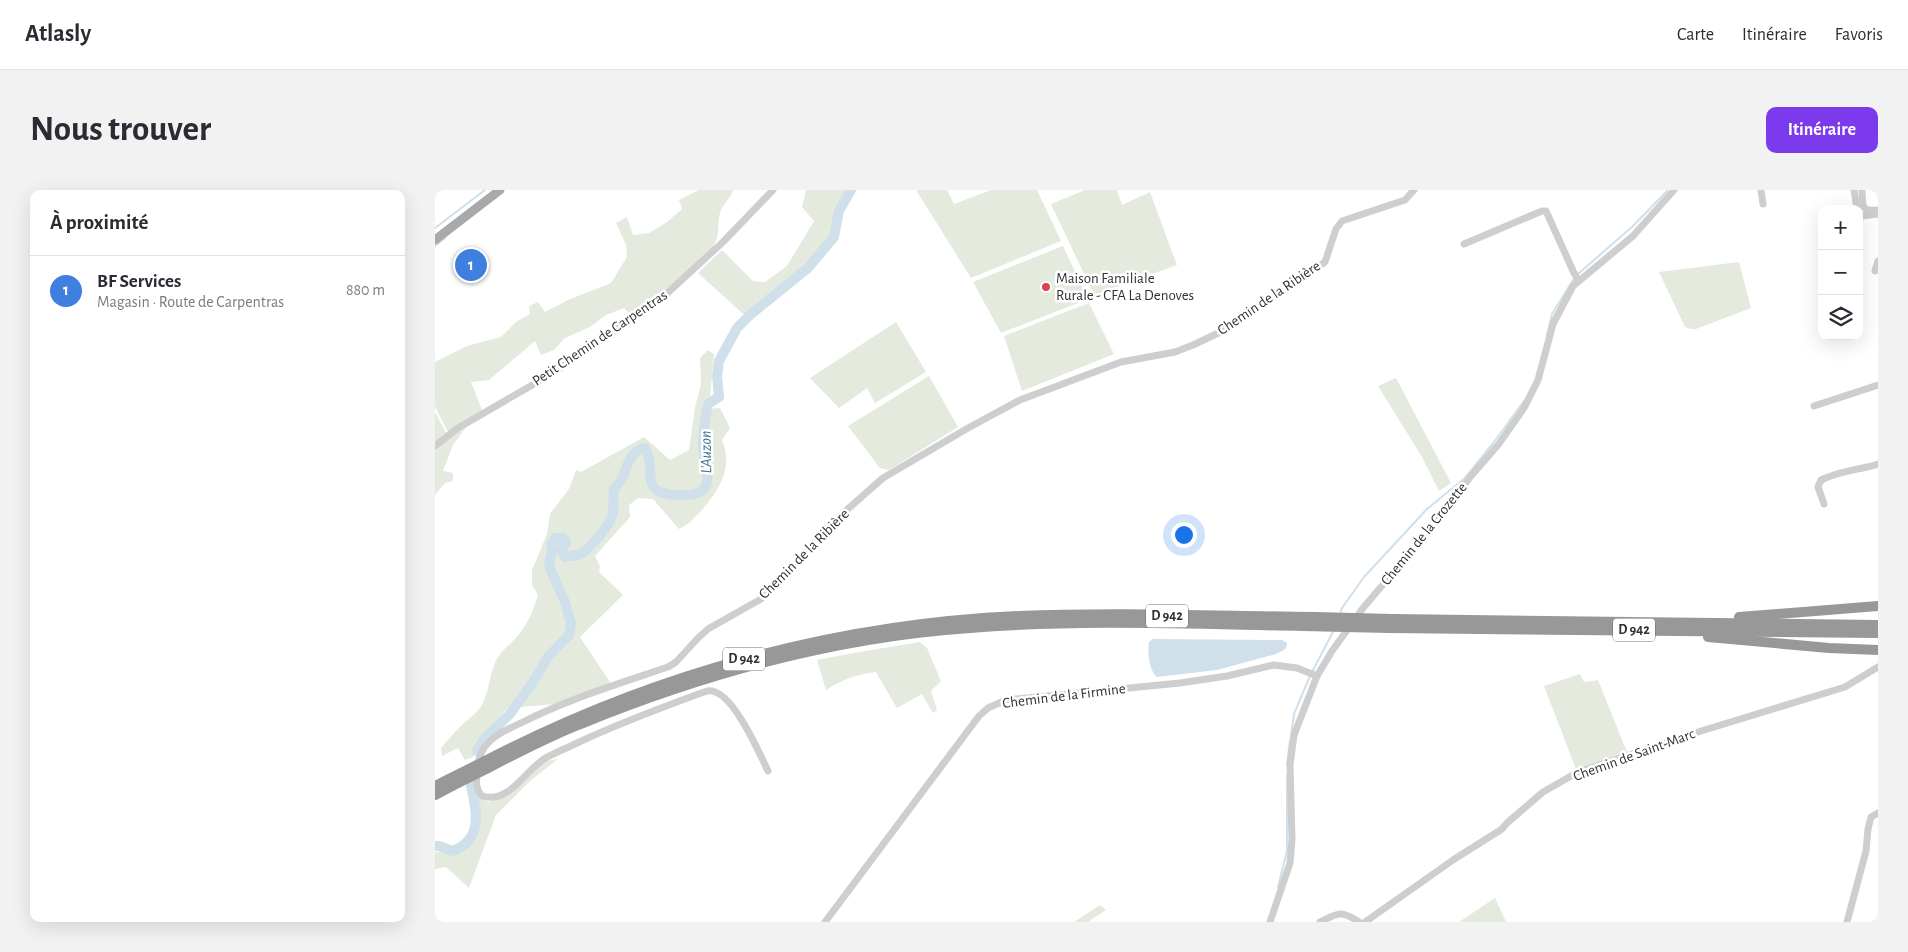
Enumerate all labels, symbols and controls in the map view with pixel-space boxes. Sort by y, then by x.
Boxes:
text: Atlasly [25,22,91,46]
text: Carte [1677,26,1714,44]
text: Itinéraire [1742,26,1807,44]
text: Favoris [1835,26,1883,44]
button: Itinéraire [1766,107,1878,153]
text: Nous trouver [30,112,211,147]
map controls [1818,205,1863,340]
button: + [1818,205,1863,250]
text: À proximité [50,212,148,233]
pin: 1 [455,246,487,284]
button: − [1818,250,1863,295]
street label: Chemin de la Ribière [1215,258,1323,338]
place label: Maison Familiale Rurale - CFA La Denoves [1056,271,1194,303]
text: BF Services [97,272,181,291]
marker: Maison Familiale Rurale - CFA La Denoves [1040,281,1052,293]
text: 1 [63,282,69,298]
text: 880 m [346,282,385,298]
street label: Petit Chemin de Carpentras [530,287,670,389]
text: Magasin · Route de Carpentras [97,294,284,310]
button: layers [1818,295,1863,340]
water label: L'Auzon [698,430,714,474]
street label: Chemin de la Crozette [1378,480,1470,588]
street label: Chemin de la Ribière [756,506,852,602]
your location [1171,522,1197,548]
road number: D 942 [1146,604,1188,628]
road number: D 942 [1613,618,1655,642]
road number: D 942 [723,648,765,670]
street label: Chemin de la Firmine [1002,681,1126,711]
street label: Chemin de Saint-Marc [1571,726,1697,784]

